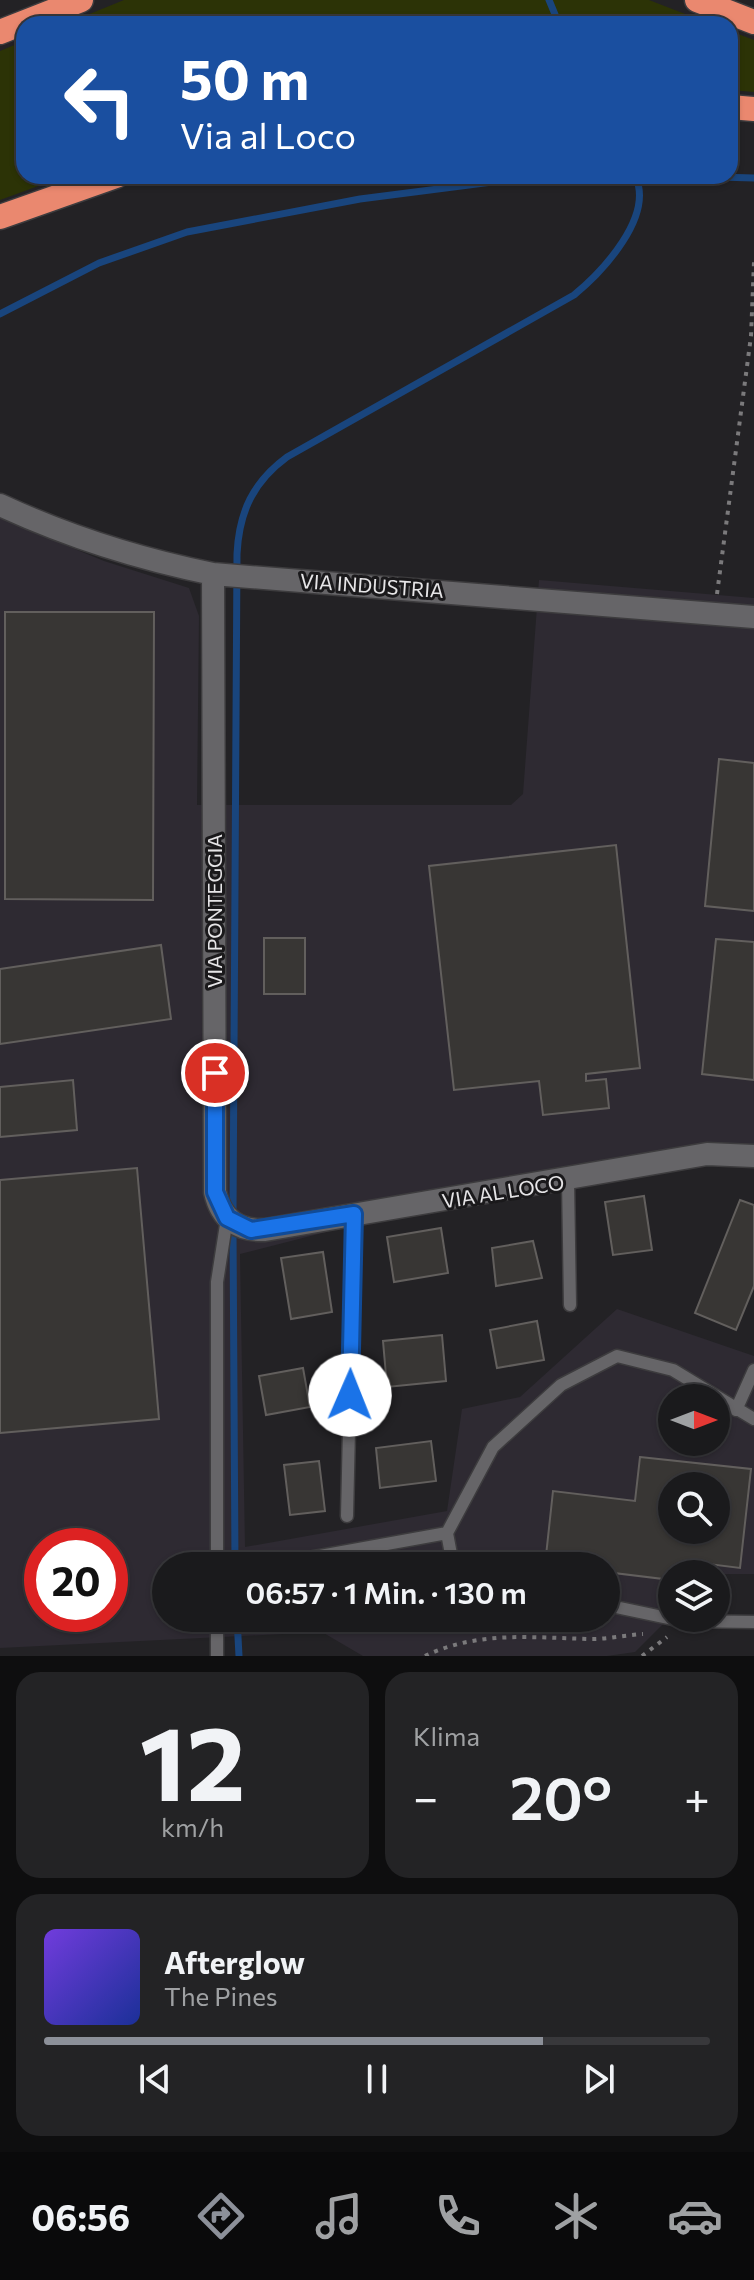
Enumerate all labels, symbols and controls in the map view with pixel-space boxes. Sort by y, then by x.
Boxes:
text: 50 m [180,43,309,112]
icon: left [48,48,152,152]
text: Via al Loco [180,112,356,156]
street label: VIA INDUSTRIA [299,568,445,602]
street label: VIA PONTEGGIA [202,834,226,988]
pin [181,1039,249,1107]
icon: arrive [193,1051,237,1095]
street label: VIA AL LOCO [440,1169,566,1213]
position arrow [308,1353,392,1437]
north arrow [658,1384,730,1456]
map controls [658,1384,730,1632]
button: search [658,1472,730,1544]
speed limit sign: 20 [24,1528,128,1632]
button: layers [658,1560,730,1632]
text: 06:57 · 1 Min. · 130 m [245,1573,527,1610]
text: 12 [139,1695,246,1822]
text: Klima [413,1720,480,1751]
text: 20° [510,1759,612,1832]
text: − [413,1769,438,1823]
text: + [684,1769,710,1823]
text: km/h [161,1811,224,1842]
text: Afterglow [164,1943,305,1980]
text: The Pines [164,1980,278,2011]
icon: previous [133,2057,177,2101]
icon: pause [355,2057,399,2101]
icon: next [577,2057,621,2101]
icon: directions [193,2188,249,2244]
icon: music [311,2188,367,2244]
icon: phone [430,2188,486,2244]
icon: climate [548,2188,604,2244]
icon: car [667,2188,723,2244]
text: 06:56 [31,2194,130,2238]

